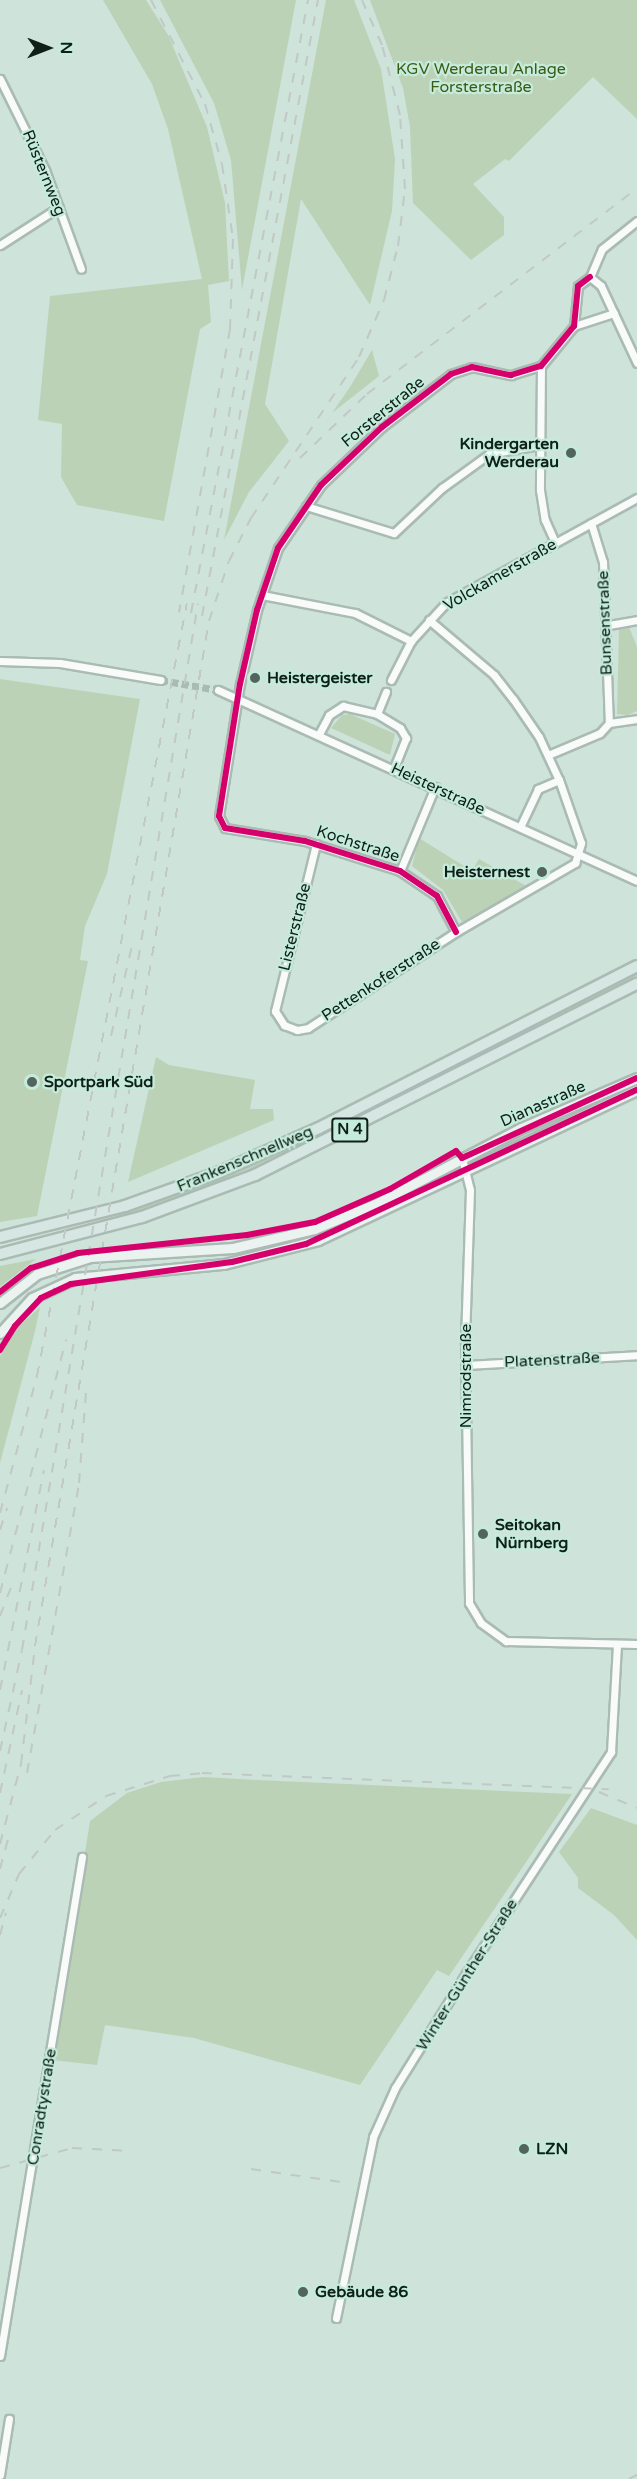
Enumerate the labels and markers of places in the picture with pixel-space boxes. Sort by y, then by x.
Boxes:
place label: Kindergarten Werderau [459,434,559,472]
marker: Kindergarten Werderau [564,446,578,460]
place label: Heistergeister [267,668,372,688]
marker: Heistergeister [248,671,262,685]
place label: Heisternest [444,862,530,882]
marker: Heisternest [535,865,549,879]
place label: Sportpark Süd [44,1072,153,1092]
marker: Sportpark Süd [25,1075,39,1089]
place label: Seitokan Nürnberg [495,1515,568,1553]
marker: Seitokan Nürnberg [476,1527,490,1541]
place label: LZN [536,2139,568,2159]
marker: LZN [517,2142,531,2156]
place label: Gebäude 86 [315,2282,408,2302]
marker: Gebäude 86 [296,2285,310,2299]

